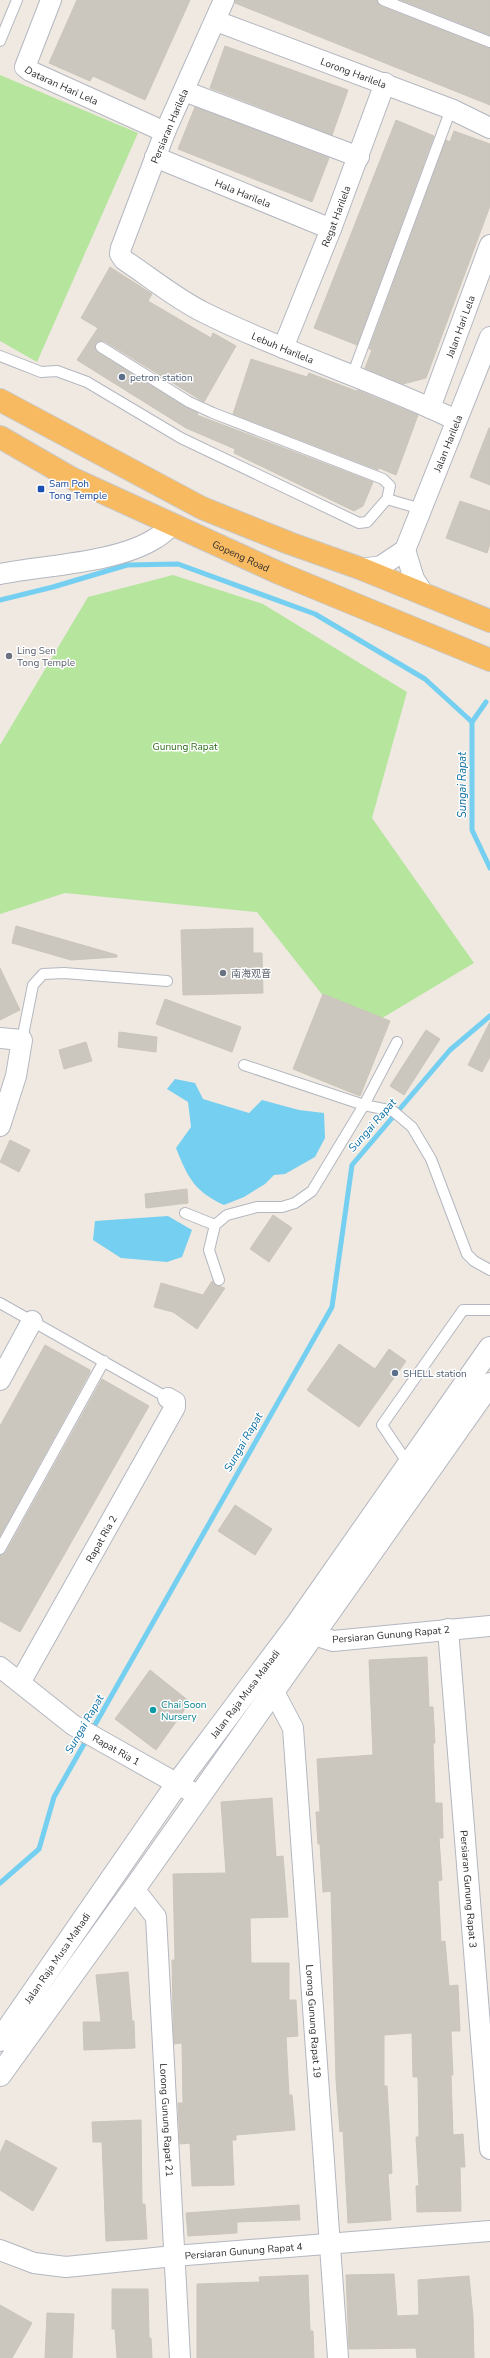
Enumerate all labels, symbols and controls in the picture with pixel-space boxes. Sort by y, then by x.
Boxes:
street label: Lorong Harilela [318,55,388,92]
street label: Dataran Hari Lela [21,63,100,109]
street label: Persiaran Harilela [148,87,192,166]
street label: Hala Harilela [213,176,273,212]
street label: Regat Harilela [318,184,354,249]
street label: Jalan Hari Lela [443,294,479,361]
street label: Lebuh Harilela [249,329,316,367]
place label: petron station [130,371,193,385]
marker: petron station [117,372,127,382]
street label: Jalan Harilela [430,413,466,475]
place label: Sam Poh Tong Temple [49,477,107,503]
marker: Sam Poh Tong Temple [36,484,46,494]
street label: Gopeng Road [210,537,272,576]
place label: Ling Sen Tong Temple [17,644,75,670]
marker: Ling Sen Tong Temple [4,651,14,661]
park label: Gunung Rapat [153,740,218,754]
water label: Sungai Rapat [455,751,470,818]
place label: 南海观音 [231,967,271,981]
marker: 南海观音 [218,968,228,978]
water label: Sungai Rapat [345,1095,400,1155]
place label: SHELL station [403,1367,467,1381]
marker: SHELL station [390,1368,400,1378]
water label: Sungai Rapat [220,1409,267,1475]
street label: Rapat Ria 2 [83,1513,121,1566]
street label: Persiaran Gunung Rapat 2 [332,1623,450,1647]
street label: Jalan Raja Musa Mahadi [207,1647,283,1742]
water label: Sungai Rapat [61,1691,108,1757]
place label: Chai Soon Nursery [161,1698,207,1724]
marker: Chai Soon Nursery [148,1705,158,1715]
street label: Rapat Ria 1 [90,1731,142,1769]
street label: Persiaran Gunung Rapat 3 [456,1830,480,1949]
street label: Jalan Raja Musa Mahadi [21,1910,94,2007]
street label: Lorong Gunung Rapat 19 [302,1964,324,2079]
street label: Lorong Gunung Rapat 21 [156,2063,176,2177]
street label: Persiaran Gunung Rapat 4 [184,2240,303,2263]

